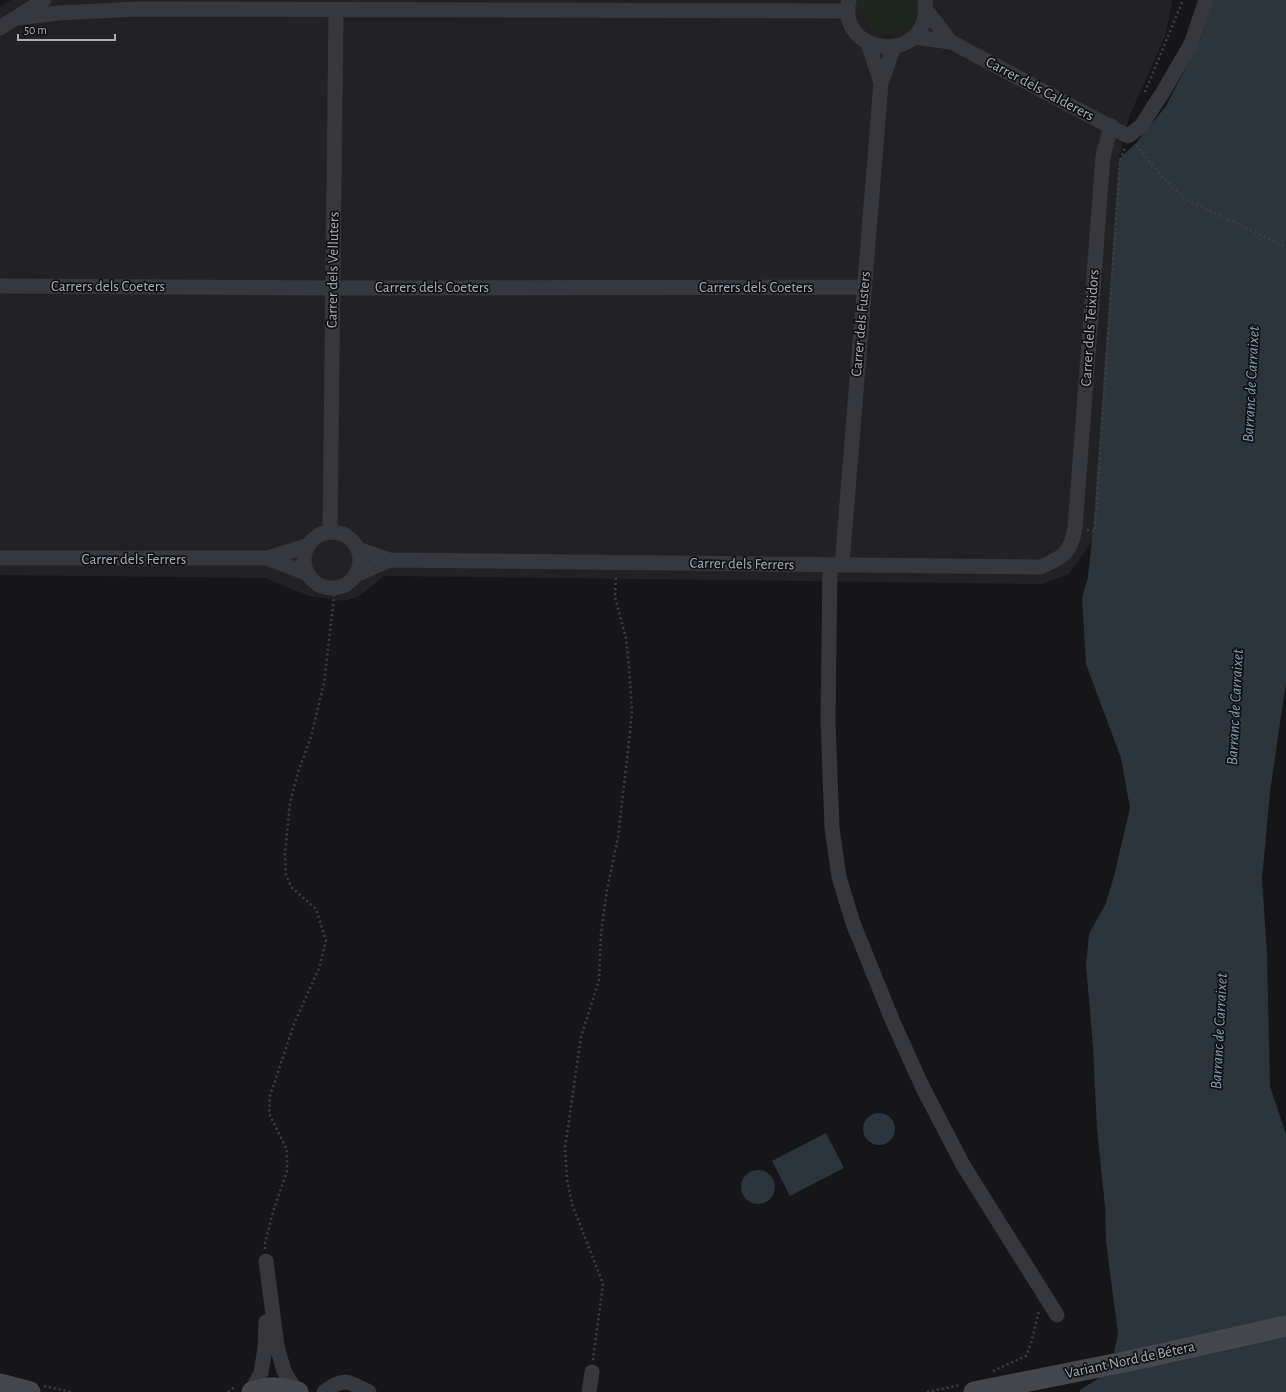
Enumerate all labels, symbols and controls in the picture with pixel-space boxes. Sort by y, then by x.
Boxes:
scale bar [18,16,115,42]
text: 50 m [24,24,47,36]
street label: Carrer dels Calderers [983,54,1097,124]
street label: Carrer dels Velluters [324,212,342,328]
street label: Carrer dels Teixidors [1078,269,1102,387]
street label: Carrer dels Fusters [849,271,873,377]
street label: Carrers dels Coeters [51,279,165,294]
street label: Carrers dels Coeters [375,280,489,295]
street label: Carrers dels Coeters [699,280,813,295]
water label: Barranc de Carraixet [1240,325,1262,443]
street label: Carrer dels Ferrers [82,552,186,567]
street label: Carrer dels Ferrers [689,556,795,572]
water label: Barranc de Carraixet [1224,648,1246,766]
water label: Barranc de Carraixet [1208,972,1230,1090]
street label: Variant Nord de Bétera [1064,1339,1196,1381]

